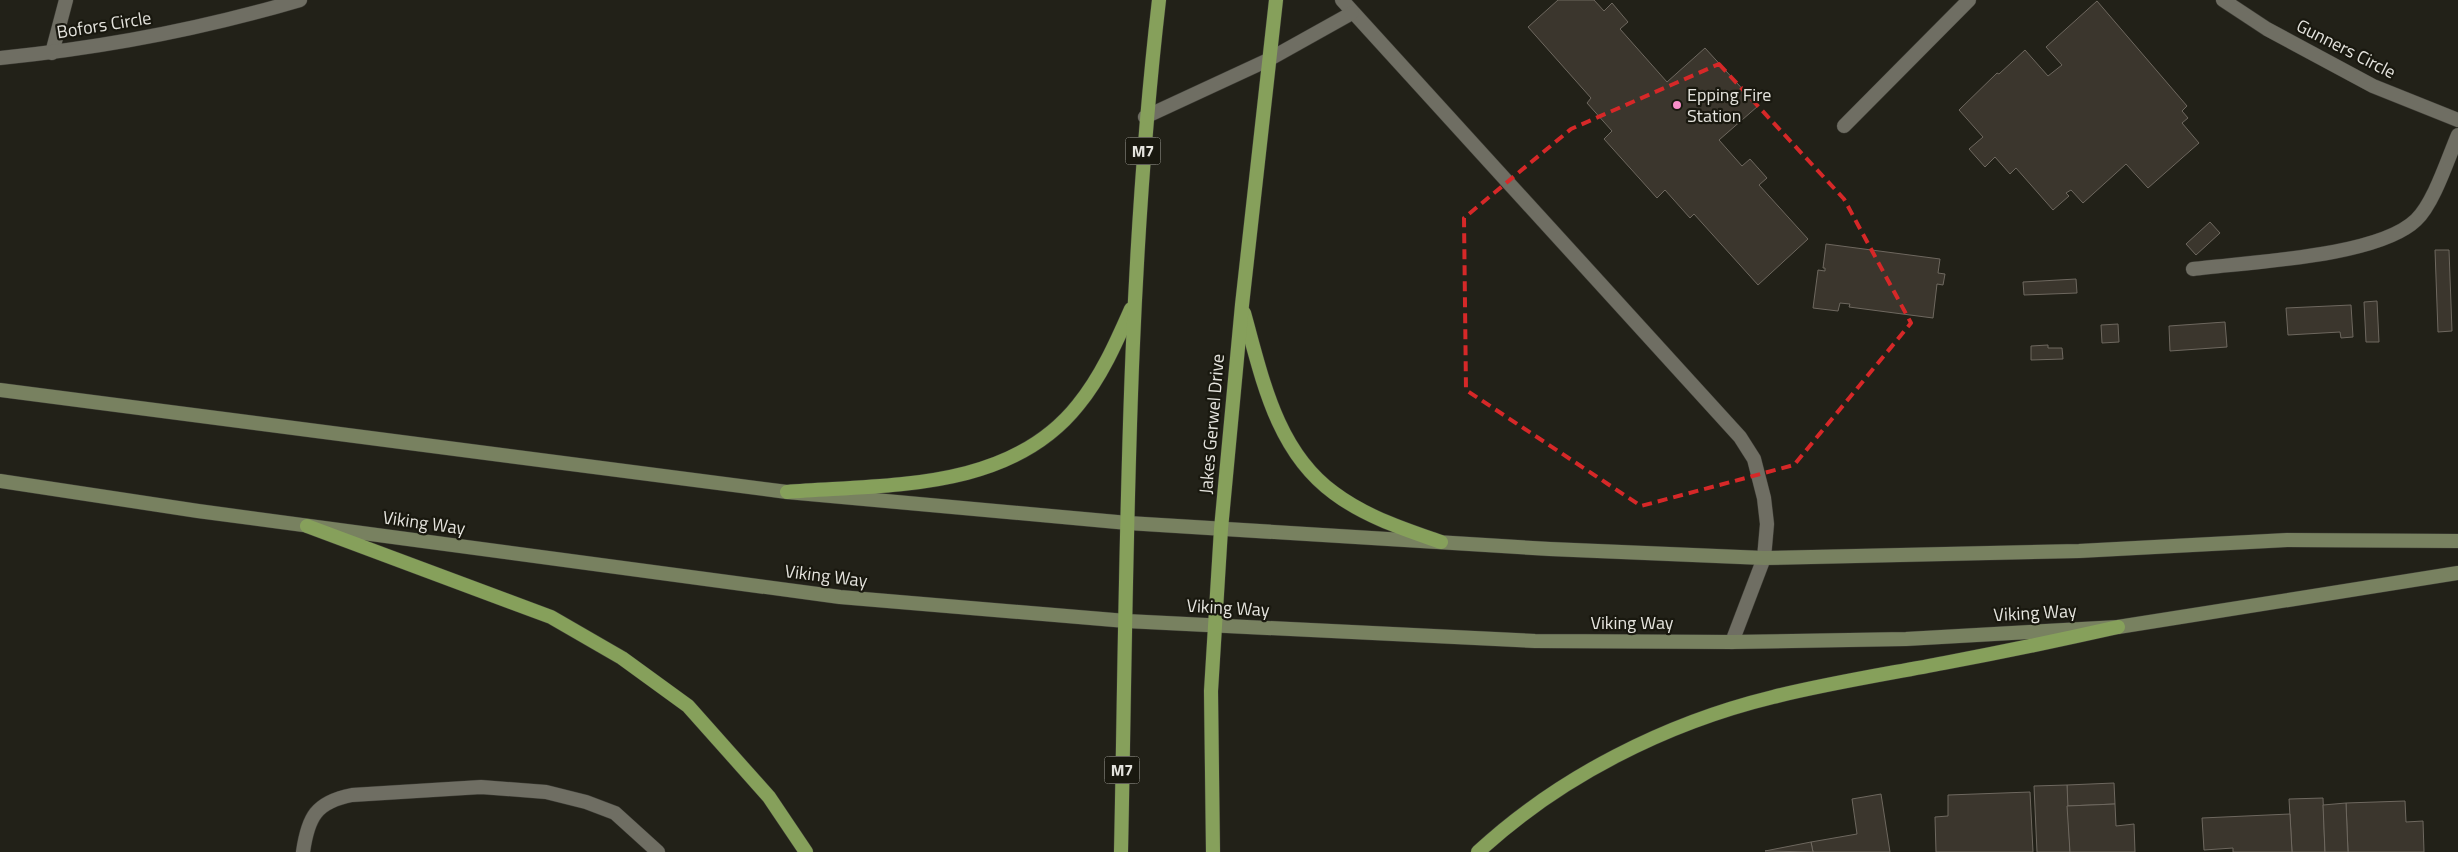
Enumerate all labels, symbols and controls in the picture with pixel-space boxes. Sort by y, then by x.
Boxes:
street label: Bofors Circle [55,4,153,45]
street label: Gunners Circle [2292,12,2401,85]
place label: Epping Fire Station [1687,81,1771,129]
marker: Epping Fire Station [1671,99,1683,111]
road number: M7 [1126,138,1160,164]
street label: Jakes Gerwel Drive [1192,353,1231,495]
street label: Viking Way [381,503,467,542]
street label: Viking Way [783,557,869,594]
street label: Viking Way [1186,592,1271,623]
street label: Viking Way [1993,597,2078,628]
street label: Viking Way [1590,609,1674,636]
road number: M7 [1104,756,1140,784]

